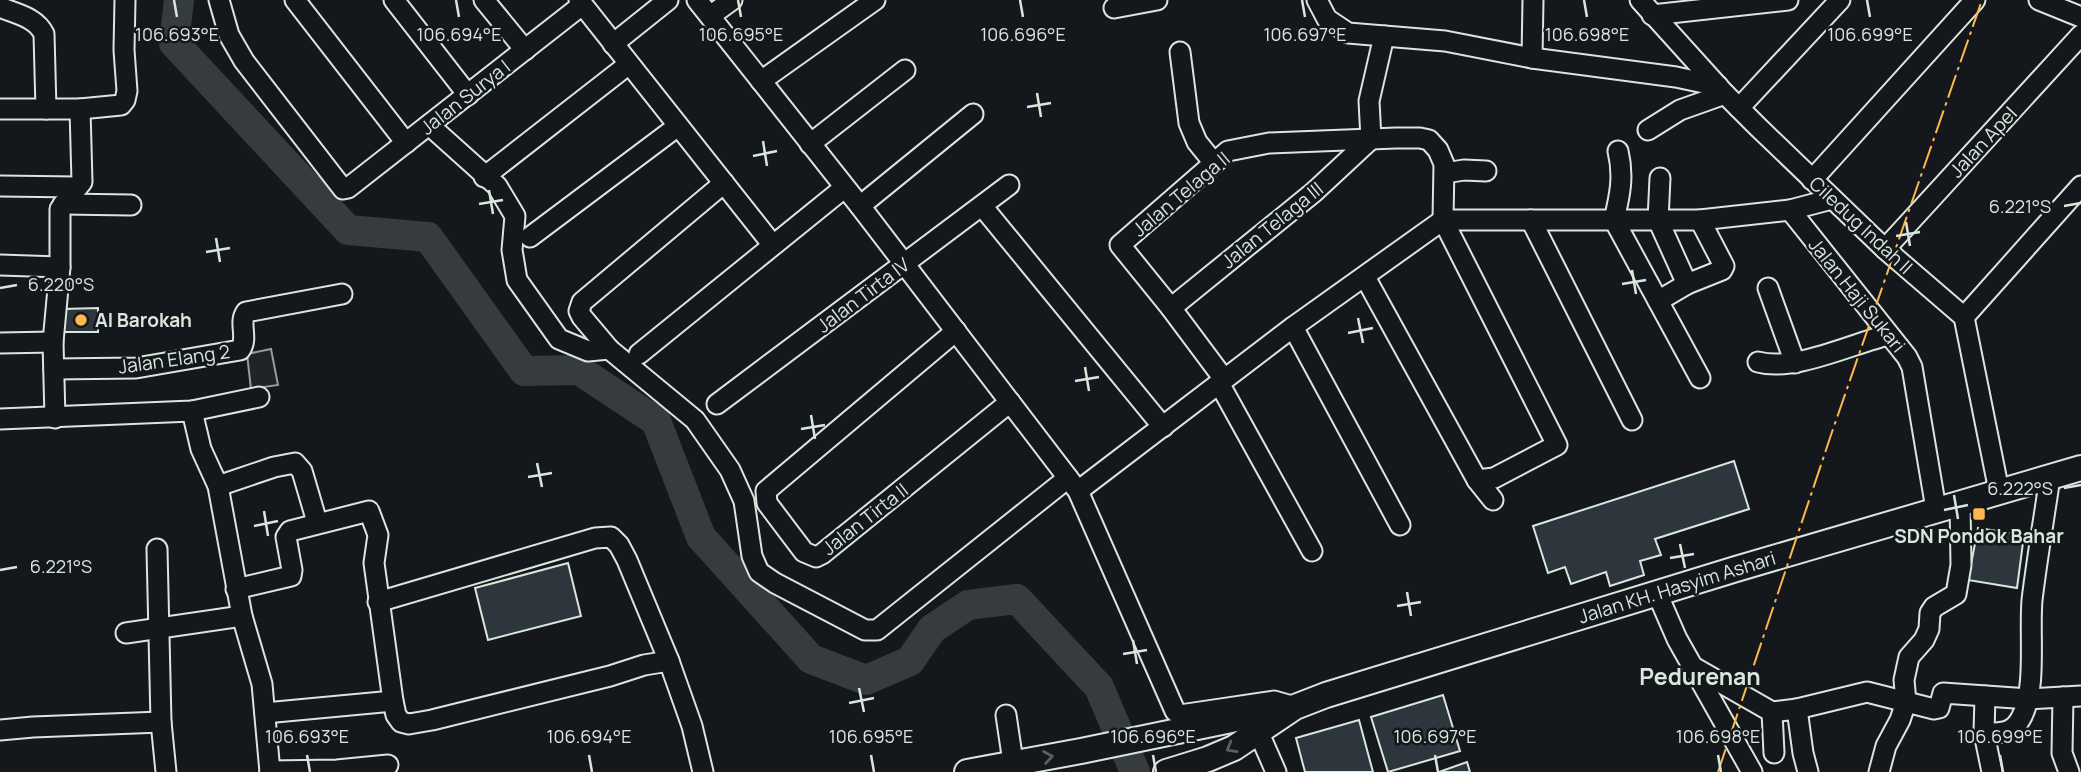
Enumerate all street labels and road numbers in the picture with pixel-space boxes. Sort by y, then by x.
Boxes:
street label: Jalan Surya I [415,54,515,140]
street label: Jalan Apel [1943,101,2023,183]
street label: Jalan Telaga II [1127,146,1235,242]
street label: Ciledug Indah II [1804,170,1918,280]
street label: Jalan Telaga III [1216,176,1328,274]
street label: Jalan Haji Sukari [1803,232,1911,358]
street label: Jalan Tirta IV [811,251,915,338]
street label: Jalan Elang 2 [117,338,231,380]
street label: Jalan Tirta II [816,477,914,561]
street label: Jalan KH. Hasyim Ashari [1575,545,1779,629]

